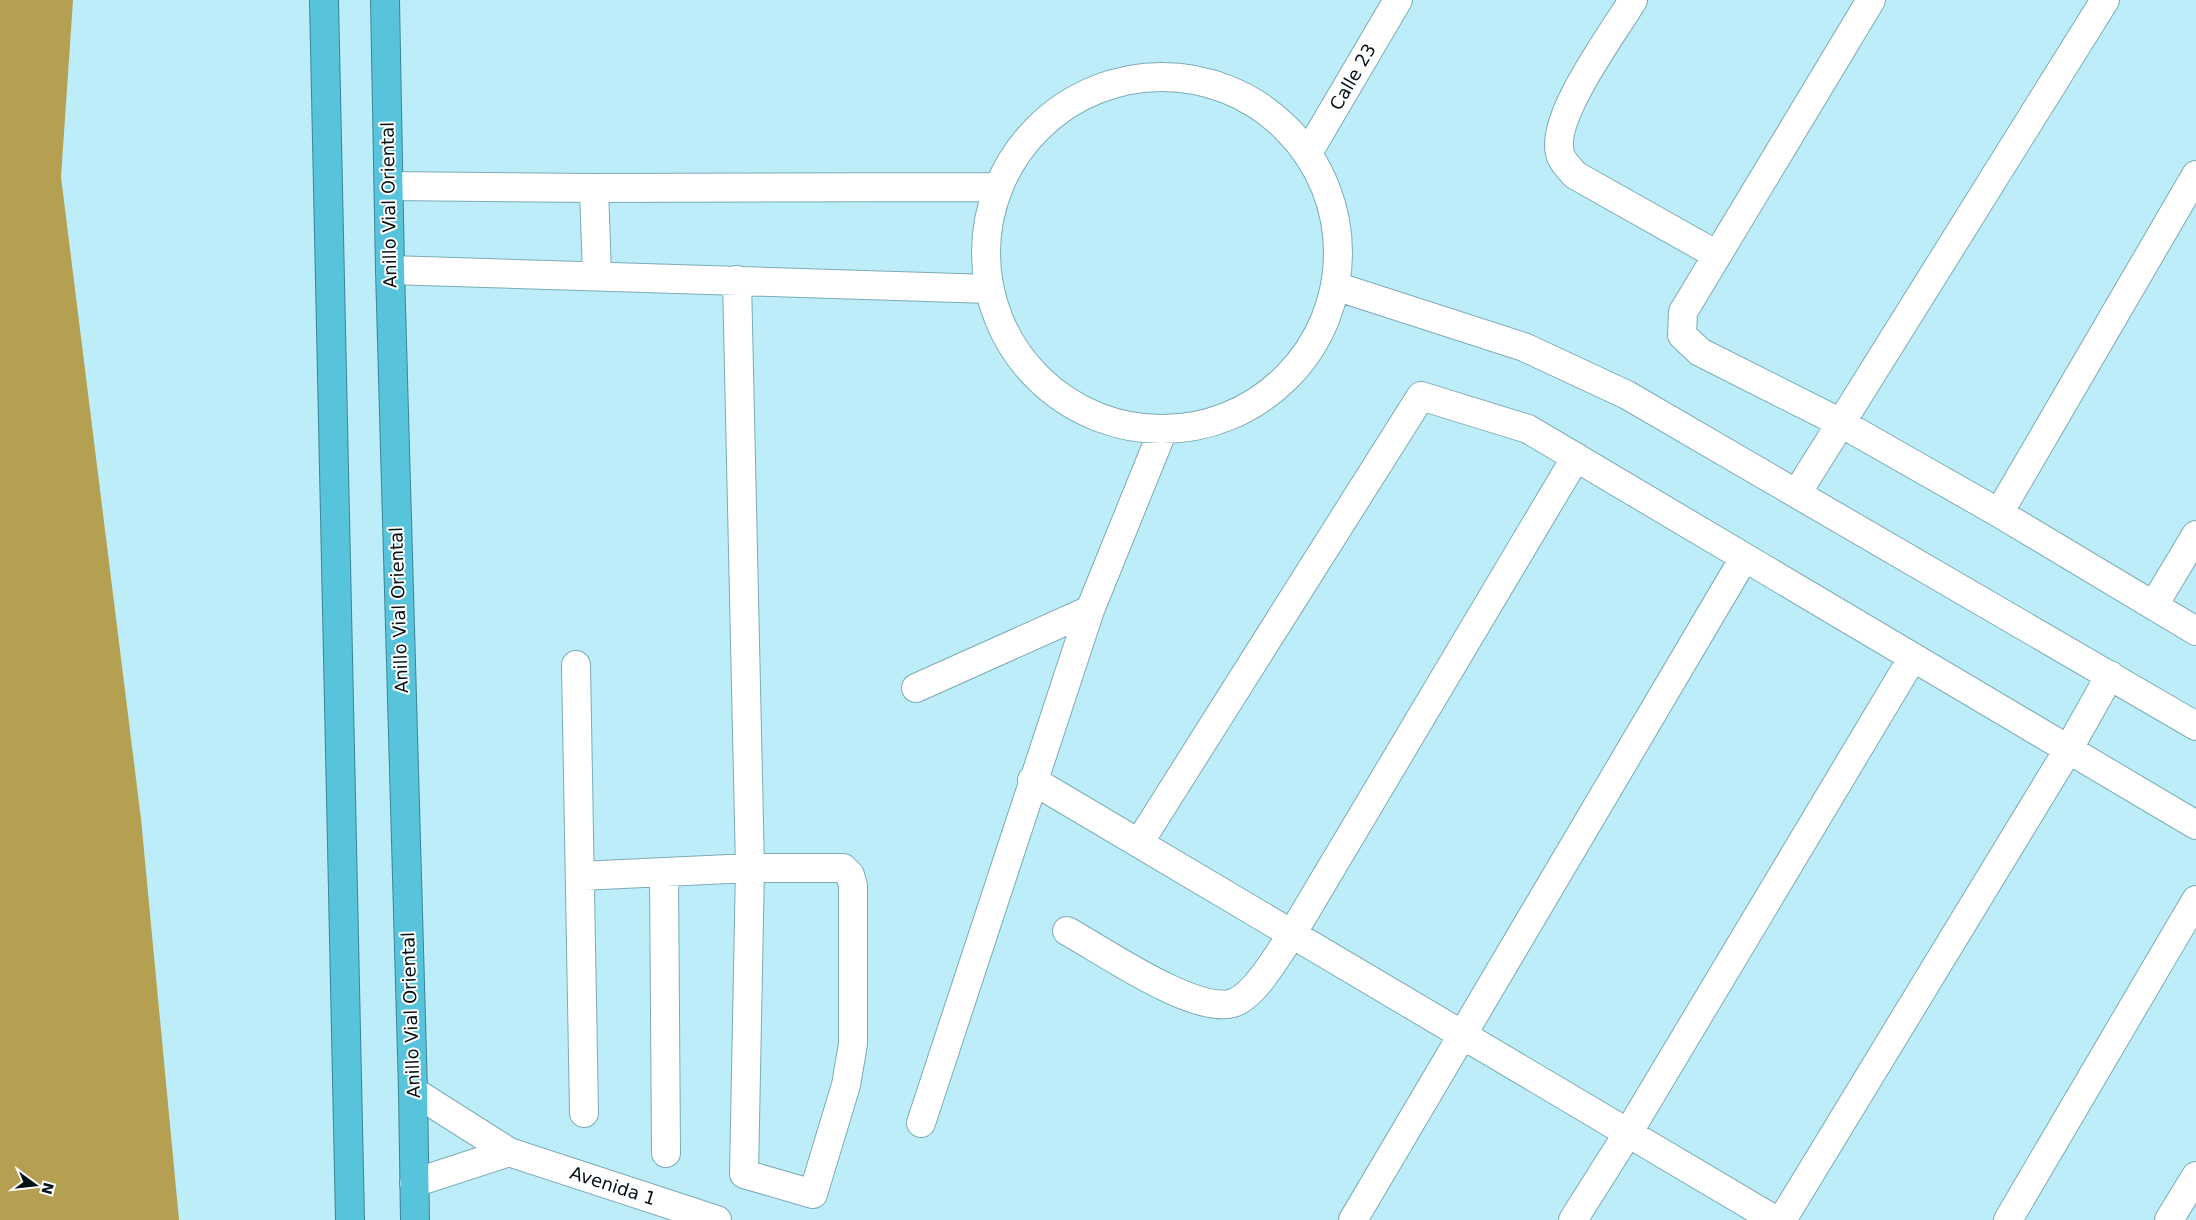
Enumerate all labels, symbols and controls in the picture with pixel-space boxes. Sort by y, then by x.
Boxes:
street label: Calle 23 [1325,40,1380,114]
street label: Anillo Vial Oriental [377,122,400,288]
street label: Anillo Vial Oriental [385,527,412,693]
street label: Anillo Vial Oriental [397,932,424,1098]
north arrow [10,1160,60,1210]
street label: Avenida 1 [568,1162,659,1209]
text: N [38,1181,57,1196]

